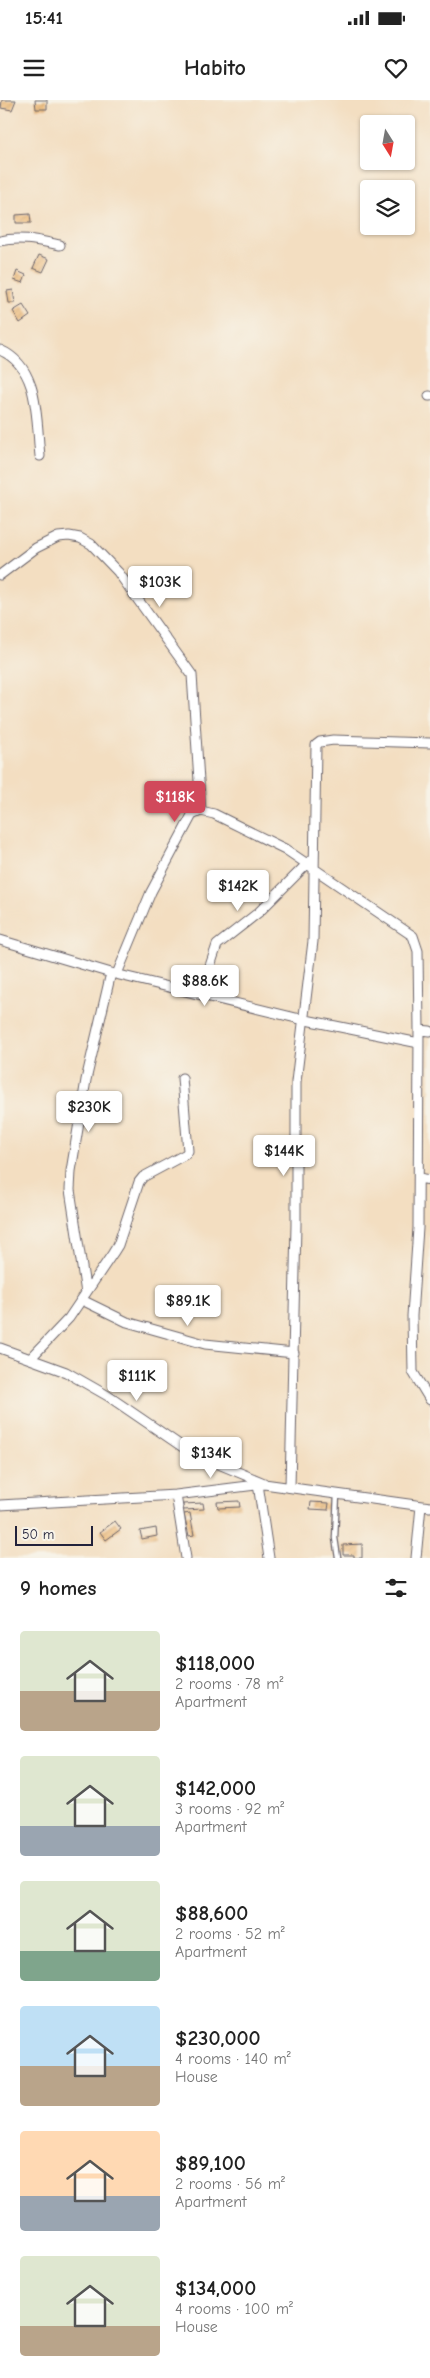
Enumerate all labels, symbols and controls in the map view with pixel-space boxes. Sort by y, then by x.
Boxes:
text: 15:41 [25,7,63,29]
icon: menu [20,54,48,82]
icon: heart [382,54,410,82]
text: Habito [184,55,246,81]
north arrow [360,115,415,170]
map controls [360,115,415,235]
button: layers [360,180,415,235]
pin: $103K [125,566,195,608]
text: $103K [139,573,181,591]
pin: $118K [140,780,210,823]
text: $118K [155,788,195,806]
pin: $142K [203,870,273,912]
text: $142K [218,877,258,895]
pin: $88.6K [164,964,246,1007]
text: $88.6K [182,972,228,990]
pin: $230K [54,1090,124,1133]
text: $230K [67,1098,111,1116]
pin: $144K [249,1134,319,1177]
text: $144K [264,1142,304,1160]
pin: $89.1K [147,1284,229,1327]
text: $89.1K [166,1292,210,1310]
pin: $111K [102,1360,172,1402]
text: $111K [118,1367,156,1385]
pin: $134K [176,1436,246,1479]
text: $134K [191,1444,231,1462]
scale bar [15,1523,92,1546]
text: 50 m [22,1526,54,1543]
icon: filters [382,1574,410,1602]
text: 9 homes [20,1576,96,1600]
icon: home [60,1651,120,1711]
text: $118,000 [175,1651,255,1675]
text: 2 rooms · 78 m² [175,1675,283,1693]
text: Apartment [175,1693,247,1711]
icon: home [60,1776,120,1836]
text: $142,000 [175,1776,256,1800]
text: 3 rooms · 92 m² [175,1800,284,1818]
text: Apartment [175,1818,247,1836]
icon: home [60,1901,120,1961]
text: $88,600 [175,1901,248,1925]
text: 2 rooms · 52 m² [175,1925,285,1943]
text: Apartment [175,1943,247,1961]
icon: home [60,2026,120,2086]
text: $230,000 [175,2026,261,2050]
text: 4 rooms · 140 m² [175,2050,291,2068]
text: House [175,2068,218,2086]
icon: home [60,2151,120,2211]
text: $89,100 [175,2151,246,2175]
text: 2 rooms · 56 m² [175,2175,285,2193]
text: Apartment [175,2193,247,2211]
icon: home [60,2276,120,2336]
text: $134,000 [175,2276,256,2300]
text: 4 rooms · 100 m² [175,2300,293,2318]
text: House [175,2318,218,2336]

